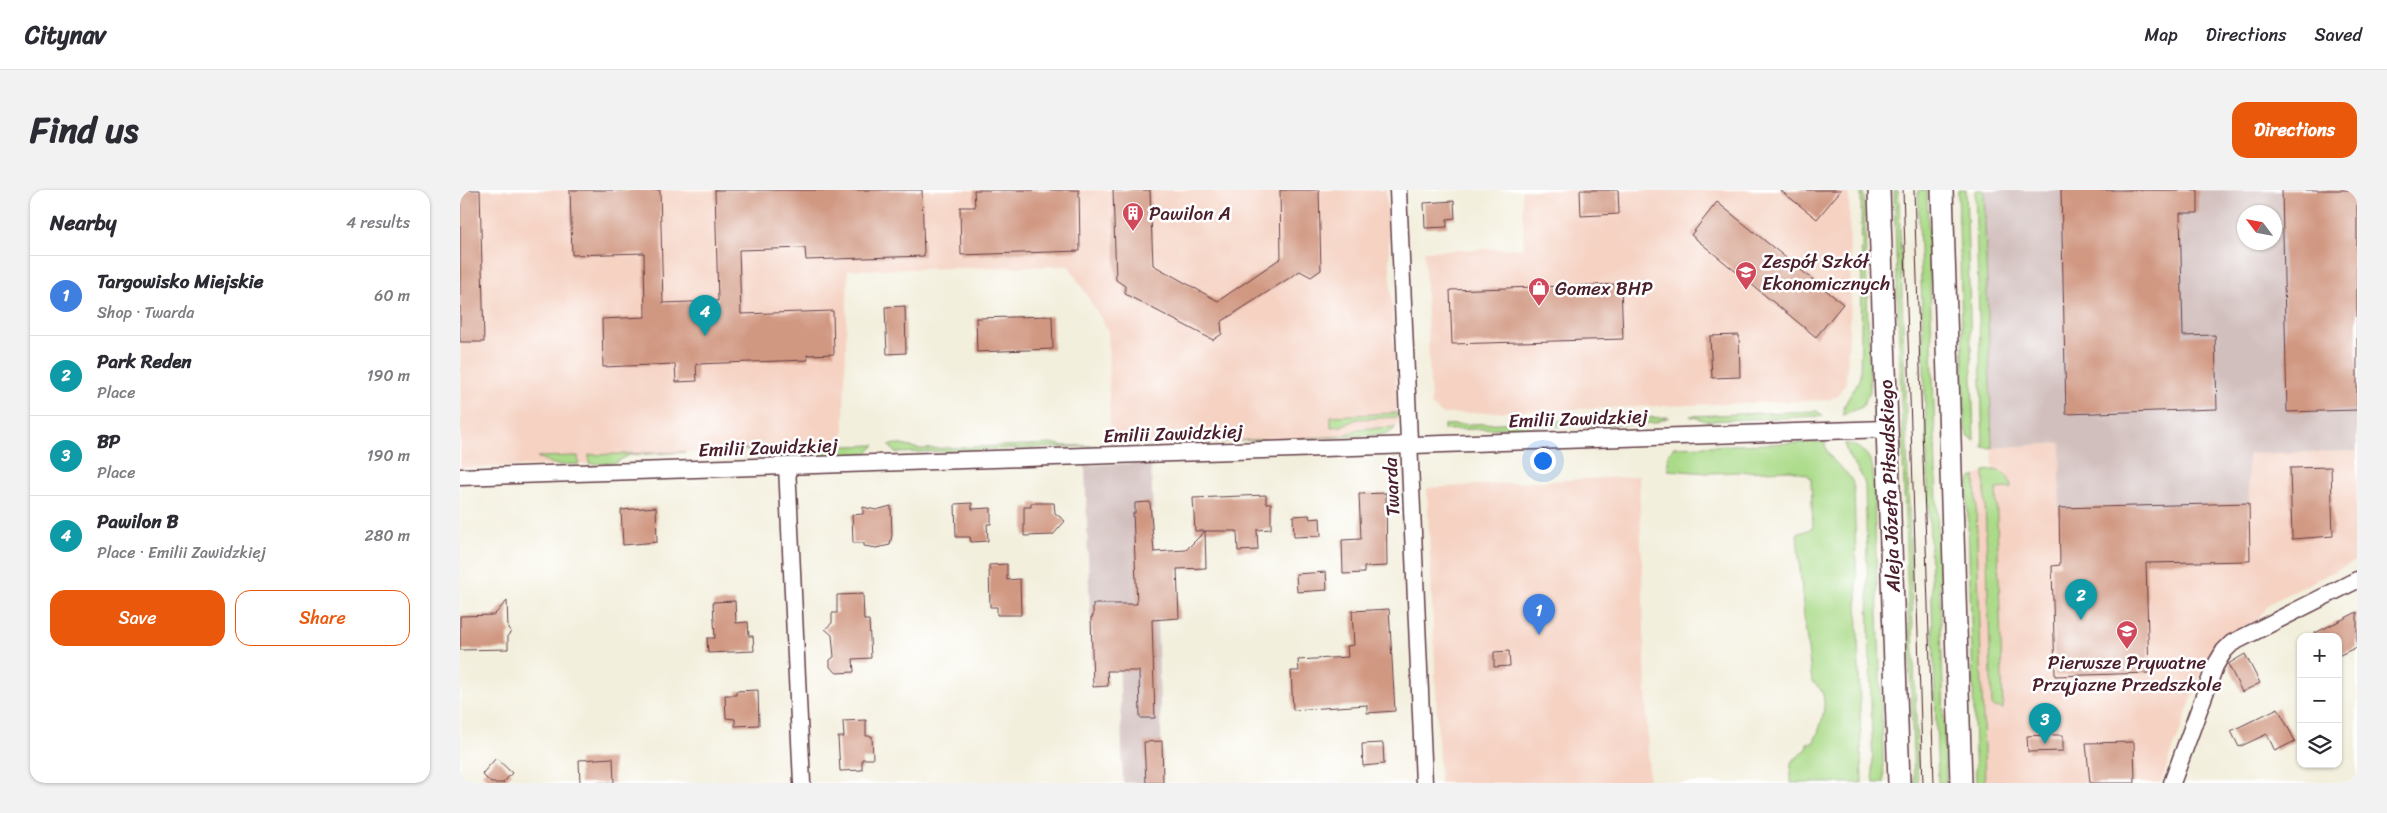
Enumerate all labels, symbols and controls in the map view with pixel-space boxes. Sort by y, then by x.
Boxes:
text: Citynav [25,14,106,56]
text: Map [2145,19,2178,51]
text: Directions [2206,19,2287,51]
text: Saved [2315,19,2362,51]
text: Find us [30,99,138,161]
button: Directions [2232,102,2357,158]
place label: Pawilon A [1149,197,1231,230]
building icon: Pawilon A [1121,201,1145,232]
text: Nearby [50,204,116,242]
north arrow [2237,205,2282,250]
text: 4 results [346,208,410,237]
place label: Zespół Szkół Ekonomicznych [1762,245,1890,300]
school or university icon: Zespół Szkół Ekonomicznych [1734,260,1758,291]
text: Targowisko Miejskie [97,265,264,298]
place label: Gomex BHP [1555,272,1653,305]
shop icon: Gomex BHP [1527,276,1551,307]
text: 1 [63,281,69,310]
text: 60 m [374,281,410,310]
pin: 4 [689,295,721,336]
text: Shop · Twarda [97,298,194,327]
text: Park Reden [97,345,192,378]
text: 2 [61,361,71,390]
text: 190 m [367,361,410,390]
text: Place [97,378,136,407]
street label: Aleja Józefa Piłsudskiego [1869,379,1910,594]
street label: Emilii Zawidzkiej [1508,400,1649,437]
street label: Emilii Zawidzkiej [1103,415,1244,452]
text: BP [97,425,120,458]
street label: Emilii Zawidzkiej [698,429,839,466]
text: 3 [62,441,70,470]
text: 190 m [367,441,410,470]
your location [1530,448,1556,474]
street label: Twarda [1373,456,1410,517]
text: Place [97,458,136,487]
text: Pawilon B [97,505,179,538]
text: 4 [61,521,71,550]
text: 280 m [365,521,410,550]
text: Place · Emilii Zawidzkiej [97,538,266,567]
pin: 2 [2065,579,2097,620]
button: Save [50,590,225,646]
button: Share [235,590,410,646]
pin: 1 [1523,594,1555,635]
school or university icon: Pierwsze Prywatne Przyjazne Przedszkole [2115,619,2139,650]
map controls [2297,633,2342,768]
button: + [2297,633,2342,678]
place label: Pierwsze Prywatne Przyjazne Przedszkole [2032,646,2222,701]
button: − [2297,678,2342,723]
pin: 3 [2029,703,2061,744]
button: layers [2297,723,2342,768]

